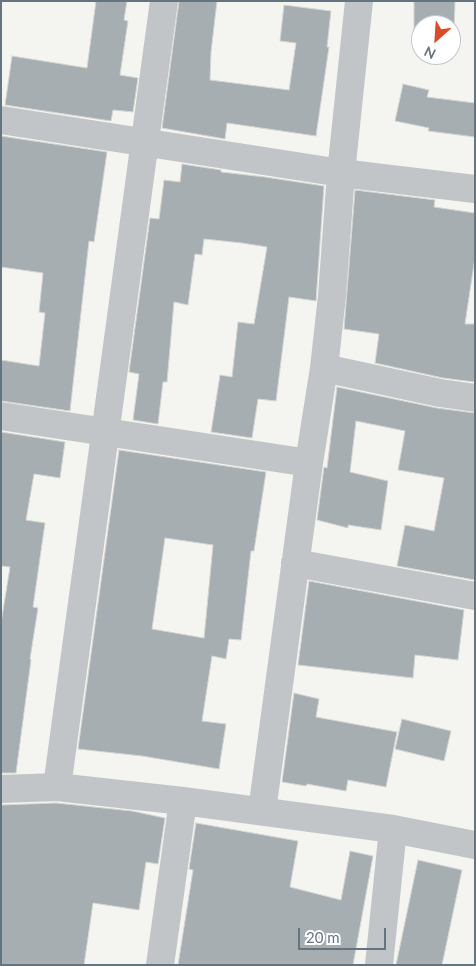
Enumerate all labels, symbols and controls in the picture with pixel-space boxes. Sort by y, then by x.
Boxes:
north arrow [411,15,461,65]
text: N [421,43,438,63]
scale bar [301,918,388,950]
text: 20 m [306,928,340,946]

